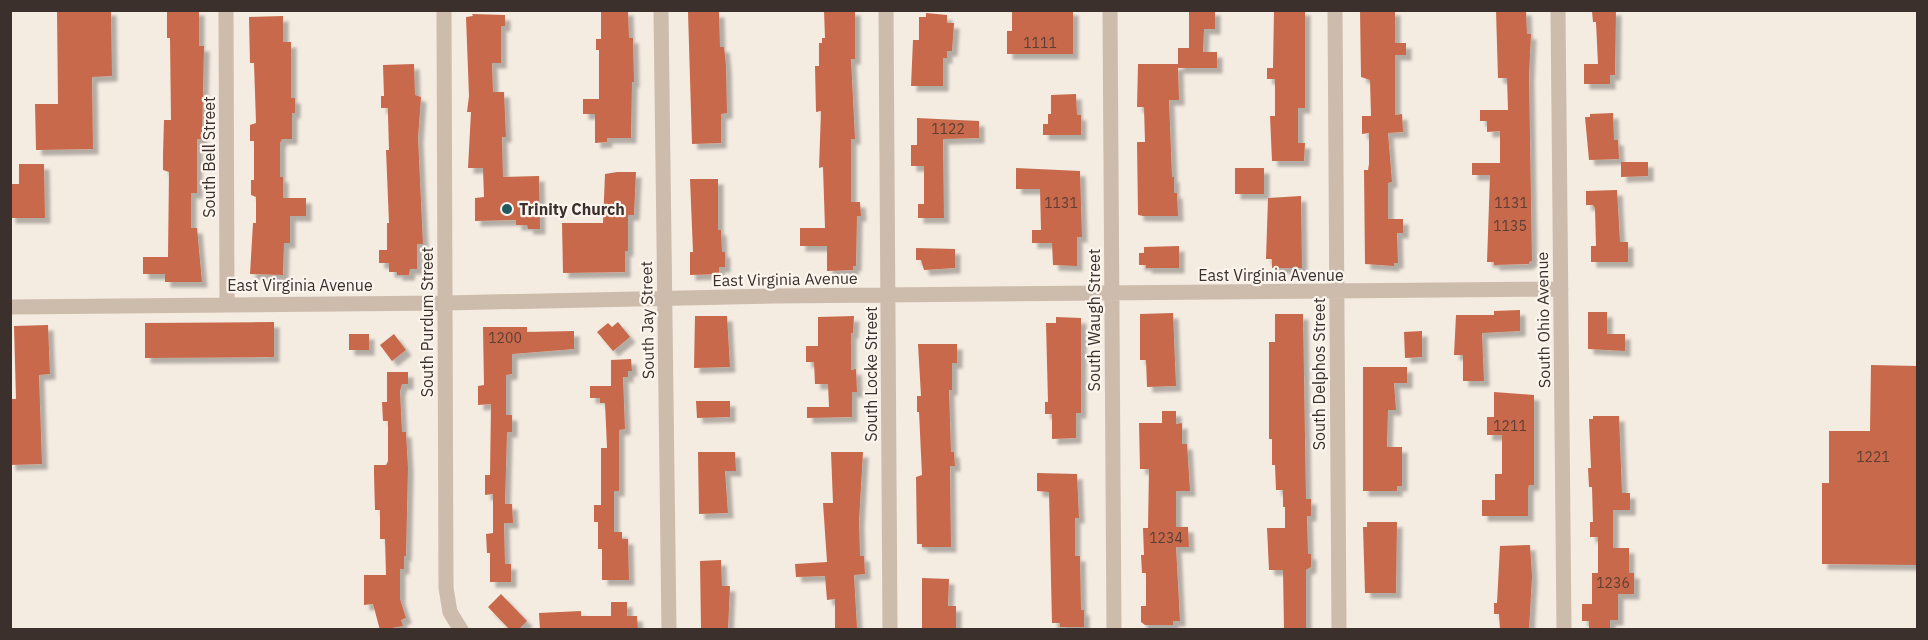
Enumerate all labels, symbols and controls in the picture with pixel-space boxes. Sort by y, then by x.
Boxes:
house number: 1111 [1023,34,1057,52]
street label: South Bell Street [199,96,219,218]
house number: 1122 [931,120,965,138]
house number: 1131 [1044,194,1078,212]
house number: 1131 [1494,194,1528,212]
place label: Trinity Church [519,199,625,219]
marker: Trinity Church [500,202,514,216]
house number: 1135 [1493,217,1527,235]
street label: South Purdum Street [417,247,437,397]
street label: South Waugh Street [1084,249,1104,391]
street label: South Ohio Avenue [1532,251,1554,388]
street label: South Jay Street [636,261,658,379]
street label: East Virginia Avenue [1198,265,1344,285]
street label: East Virginia Avenue [712,268,858,290]
street label: East Virginia Avenue [227,275,373,295]
street label: South Delphos Street [1309,298,1329,450]
street label: South Locke Street [861,306,881,442]
house number: 1200 [488,329,522,347]
house number: 1211 [1493,417,1527,435]
house number: 1221 [1856,448,1890,466]
house number: 1234 [1149,529,1183,547]
house number: 1236 [1596,574,1630,592]

